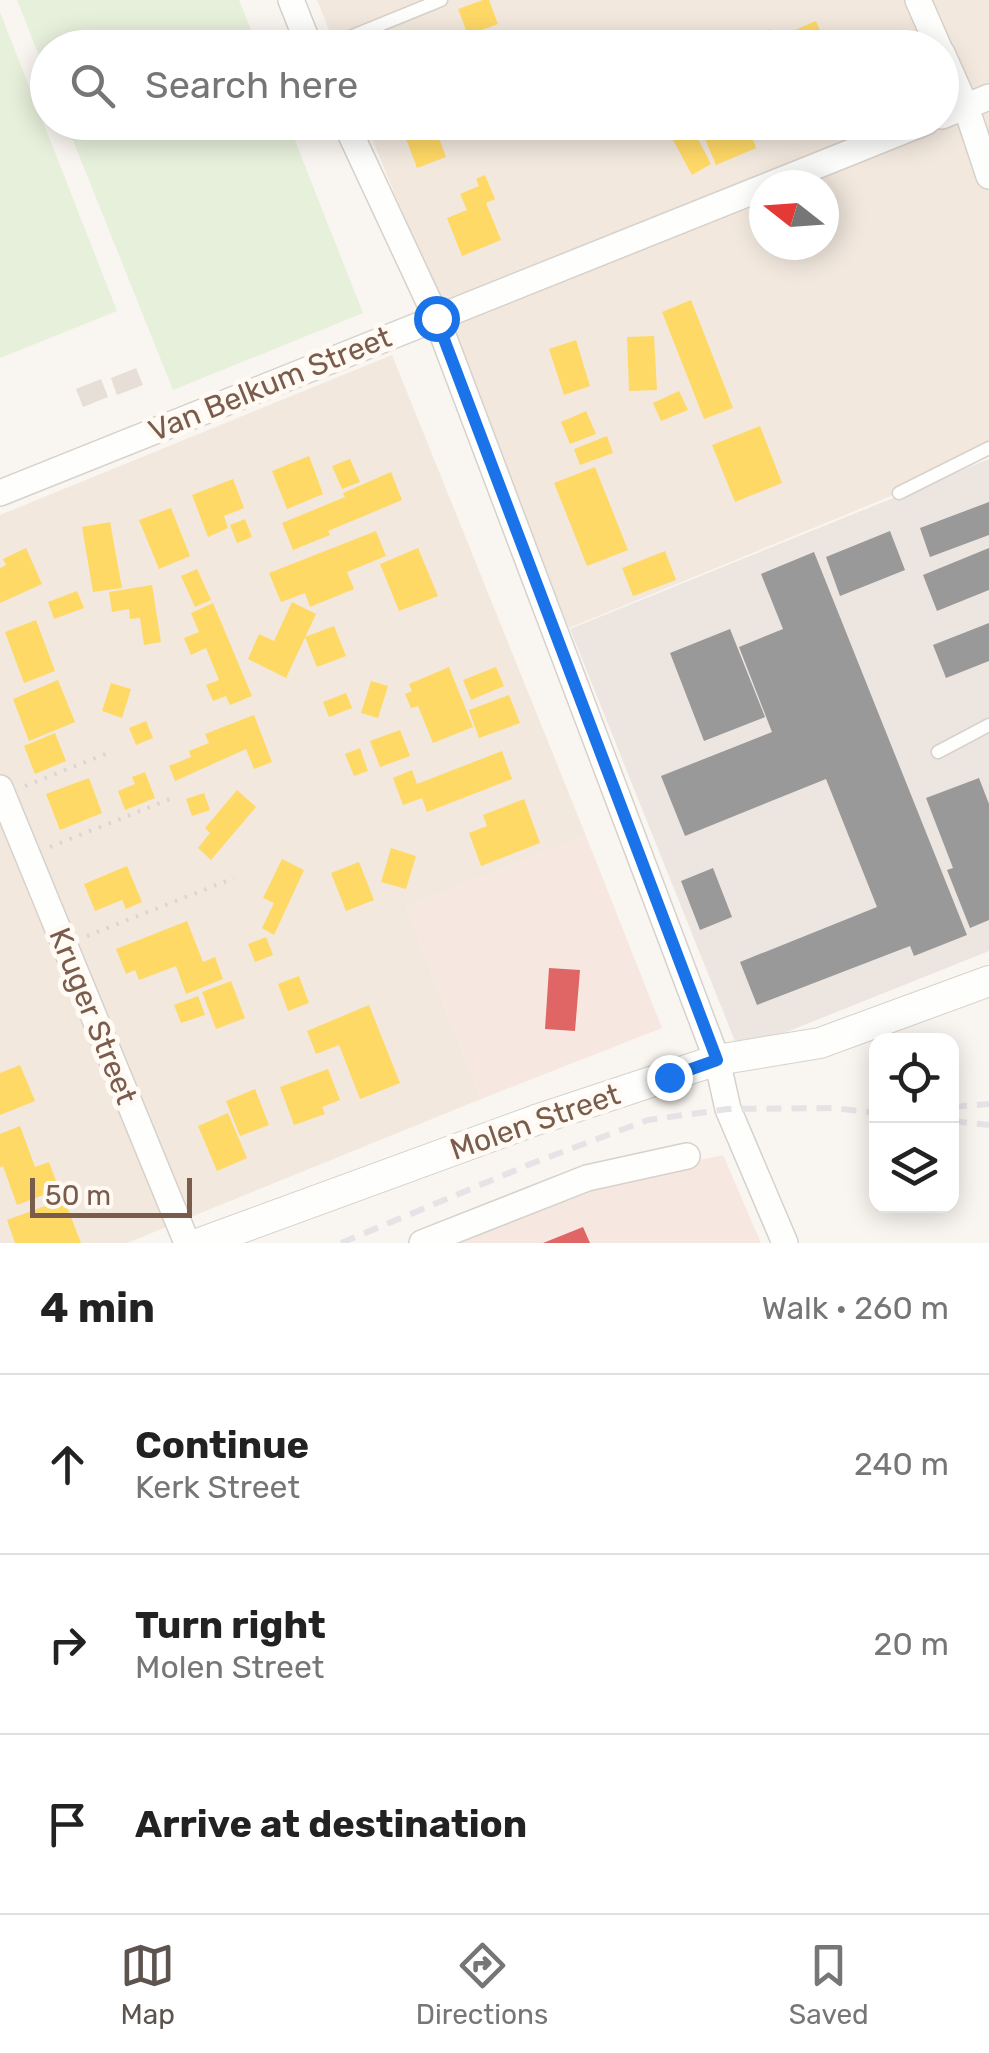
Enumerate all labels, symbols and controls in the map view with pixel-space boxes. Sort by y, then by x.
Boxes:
search box [30,30,959,140]
icon: search [65,58,120,113]
text: Search here [145,62,358,108]
north arrow [749,170,839,260]
route start [414,296,460,342]
street label: Van Belkum Street [143,319,397,449]
street label: Kruger Street [41,923,145,1110]
map controls [869,1033,959,1213]
button: locate [869,1033,959,1123]
route end [647,1055,693,1101]
street label: Molen Street [445,1076,625,1168]
button: layers [869,1123,959,1213]
scale bar [30,1173,192,1218]
text: 50 m [45,1179,111,1212]
text: 4 min [40,1283,155,1333]
text: Walk · 260 m [762,1289,949,1327]
text: Continue [135,1422,309,1468]
icon: ahead [40,1437,95,1492]
text: 240 m [854,1445,949,1483]
text: Kerk Street [135,1468,300,1506]
text: Turn right [135,1602,326,1648]
icon: right [40,1617,95,1672]
text: 20 m [874,1625,949,1663]
text: Molen Street [135,1648,324,1686]
icon: arrive [40,1797,95,1852]
text: Arrive at destination [135,1801,527,1847]
tab: Map [120,1938,175,2031]
tab: Directions [416,1938,548,2031]
tab: Saved [789,1938,869,2031]

